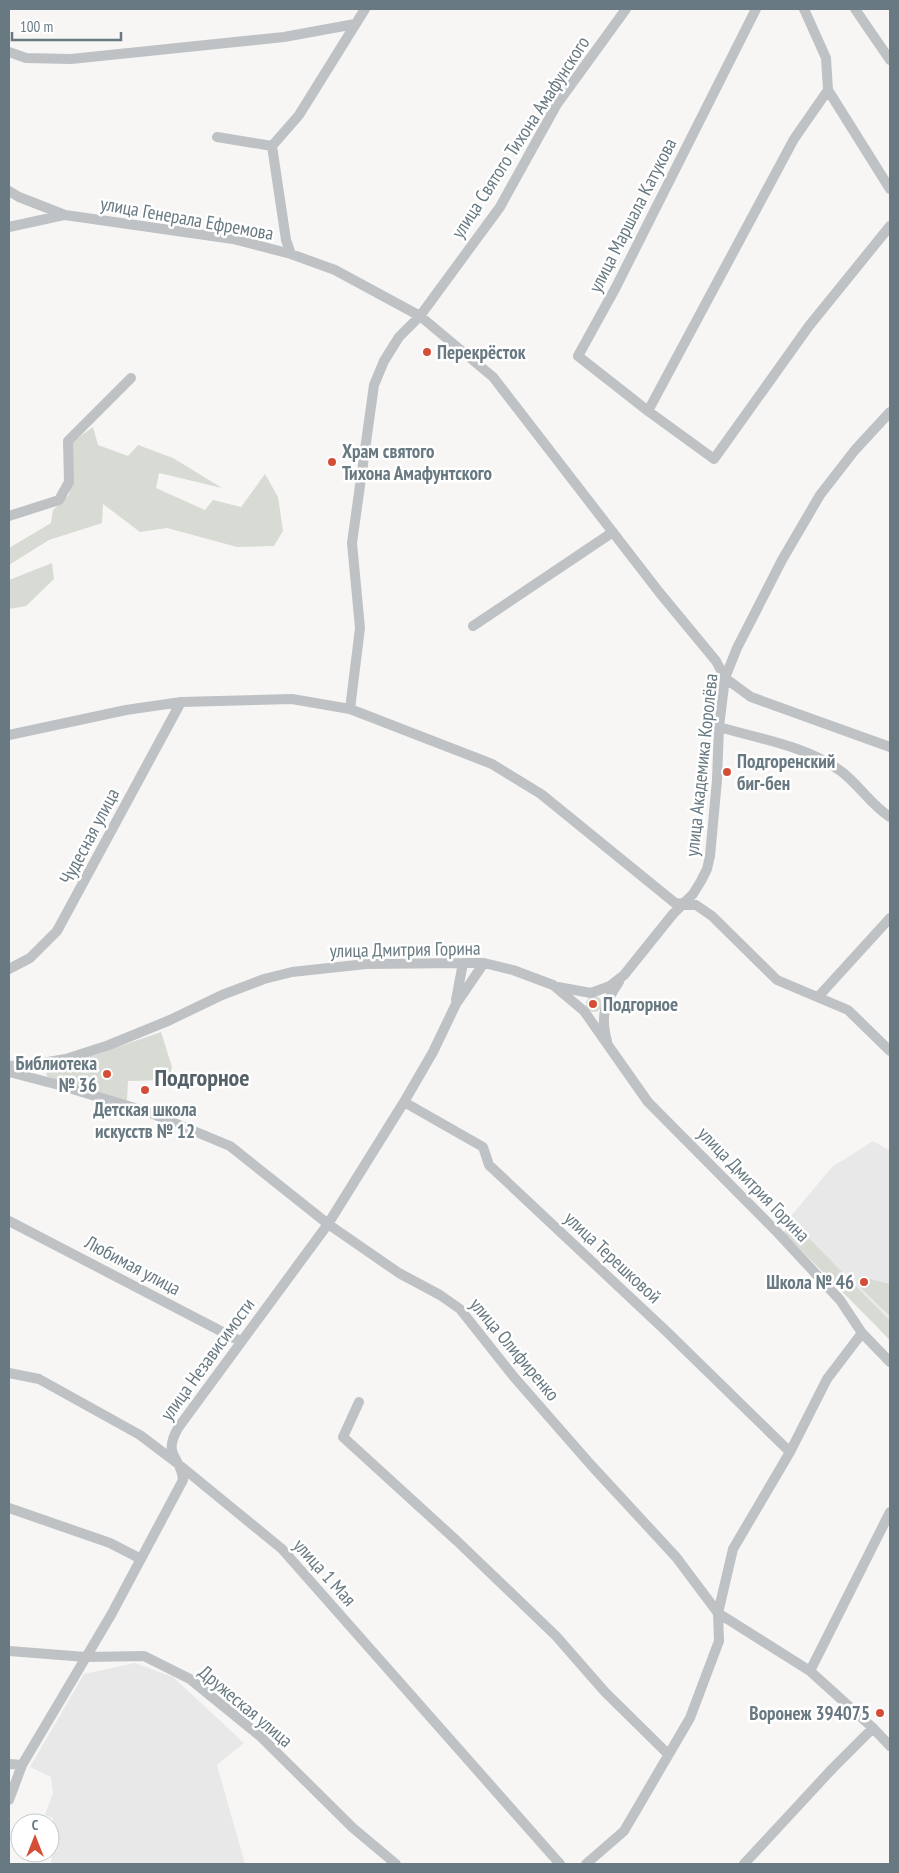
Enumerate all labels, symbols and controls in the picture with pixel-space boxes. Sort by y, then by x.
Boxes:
scale bar [12,10,121,42]
text: 100 m [20,17,53,36]
street label: улица Святого Тихона Амафунского [446,31,594,243]
street label: улица Маршала Катукова [583,134,681,296]
street label: улица Генерала Ефремова [99,191,275,245]
place label: Перекрёсток [437,340,526,364]
marker: Перекрёсток [421,346,433,358]
place label: Храм святого Тихона Амафунтского [342,439,492,485]
marker: Храм святого Тихона Амафунтского [326,456,338,468]
street label: улица Академика Королёва [679,672,723,858]
place label: Подгоренский биг-бен [737,749,835,795]
marker: Подгоренский биг-бен [721,766,733,778]
street label: Чудесная улица [54,784,124,888]
street label: улица Дмитрия Горина [329,936,481,962]
place label: Подгорное [603,992,678,1016]
marker: Подгорное [587,998,599,1010]
place label: Библиотека № 36 [16,1051,97,1097]
district label: Подгорное [155,1062,250,1093]
marker: Библиотека № 36 [101,1068,113,1080]
marker: Детская школа искусств № 12 [139,1084,151,1096]
place label: Детская школа искусств № 12 [93,1097,197,1143]
street label: улица Дмитрия Горина [693,1121,815,1247]
street label: улица Терешковой [560,1206,666,1308]
street label: Любимая улица [80,1229,185,1300]
place label: Школа № 46 [766,1270,854,1294]
marker: Школа № 46 [858,1276,870,1288]
street label: улица Олифиренко [465,1292,565,1406]
street label: улица Независимости [155,1293,259,1425]
street label: улица 1 Мая [288,1533,362,1611]
street label: Дружеская улица [194,1660,298,1752]
place label: Воронеж 394075 [749,1701,870,1725]
marker: Воронеж 394075 [874,1707,886,1719]
north arrow [10,1813,60,1863]
text: С [32,1816,39,1834]

